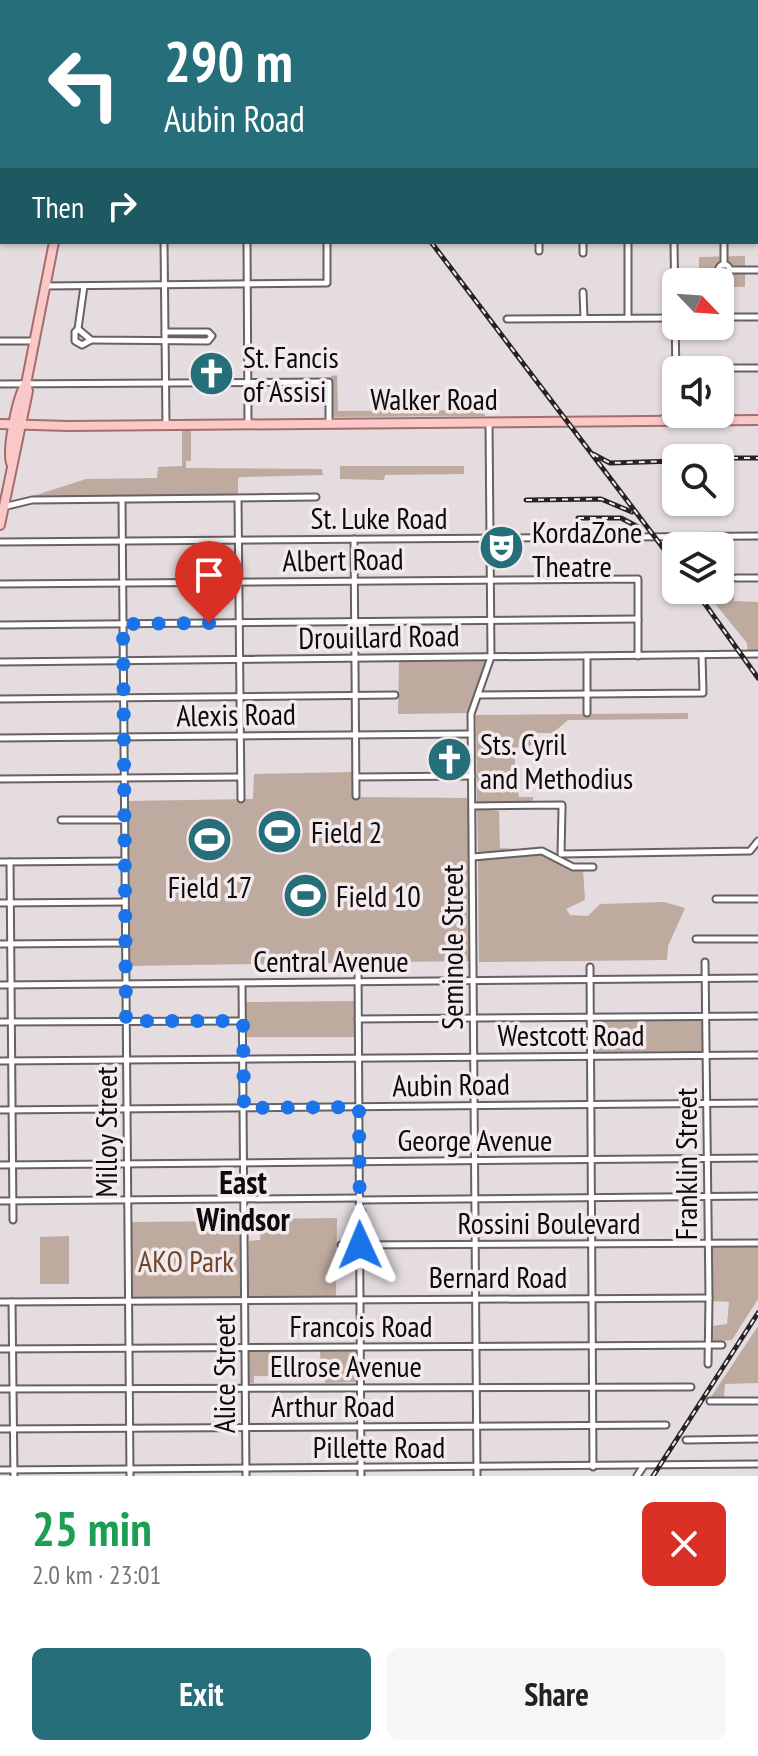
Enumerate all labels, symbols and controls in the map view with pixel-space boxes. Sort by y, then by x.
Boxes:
text: 290 m [164,25,293,97]
icon: left [32,32,136,136]
text: Aubin Road [164,95,305,142]
icon: right [100,184,144,228]
text: Then [32,187,84,226]
north arrow [662,268,734,340]
map controls [662,268,734,604]
place label: St. Fancis of Assisi [243,337,339,410]
church icon: St. Fancis of Assisi [188,349,236,397]
button: sound [662,356,734,428]
street label: Walker Road [370,379,498,418]
button: search [662,444,734,516]
street label: St. Luke Road [310,498,448,537]
place label: KordaZone Theatre [532,512,642,585]
theatre icon: KordaZone Theatre [477,524,525,572]
button: layers [662,532,734,604]
street label: Albert Road [282,538,404,580]
pin [175,541,243,623]
icon: arrive [187,553,231,597]
street label: Drouillard Road [298,615,460,657]
street label: Alexis Road [176,693,296,735]
place label: Sts. Cyril and Methodius [480,724,633,797]
church icon: Sts. Cyril and Methodius [425,736,473,784]
sports icon: Field 2 [256,807,304,855]
place label: Field 2 [311,812,382,851]
sports icon: Field 17 [186,816,234,864]
street label: Seminole Street [432,864,471,1030]
place label: Field 17 [168,867,252,906]
sports icon: Field 10 [281,871,329,919]
place label: Field 10 [336,876,421,915]
street label: Central Avenue [253,941,409,980]
street label: Westcott Road [498,1015,644,1054]
street label: Aubin Road [392,1063,510,1105]
street label: Milloy Street [86,1066,125,1198]
street label: Franklin Street [666,1087,705,1240]
street label: George Avenue [398,1120,552,1159]
district label: East Windsor [195,1161,290,1240]
position arrow [318,1203,402,1287]
street label: Rossini Boulevard [458,1203,640,1242]
park label: AKO Park [138,1241,234,1280]
street label: Bernard Road [429,1257,567,1296]
street label: Francois Road [289,1306,433,1345]
street label: Alice Street [204,1314,243,1433]
street label: Ellrose Avenue [270,1346,422,1385]
street label: Arthur Road [271,1386,395,1425]
street label: Pillette Road [313,1427,445,1466]
text: 25 min [32,1497,152,1559]
button: close [642,1502,726,1586]
text: 2.0 km · 23:01 [32,1558,161,1591]
button: Exit [32,1648,371,1740]
button: Share [387,1648,726,1740]

